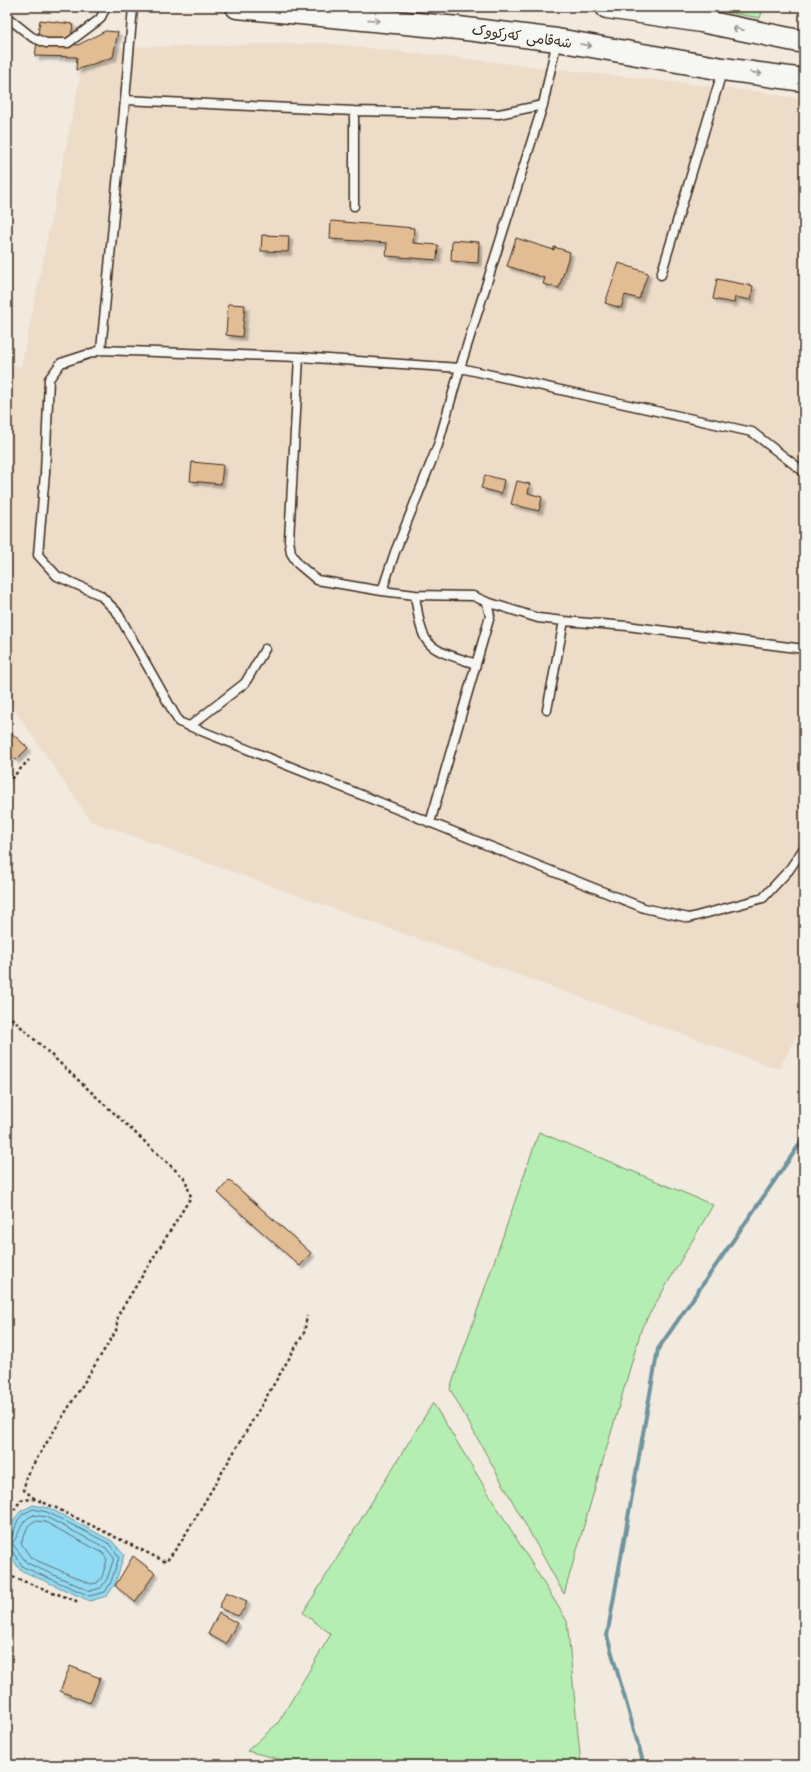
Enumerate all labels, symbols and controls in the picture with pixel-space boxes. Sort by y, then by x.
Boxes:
one-way arrow [367,16,380,23]
street label: شەقامی کەرکووک [470,20,573,54]
one-way arrow [732,24,745,32]
one-way arrow [579,41,592,49]
one-way arrow [749,69,762,77]

